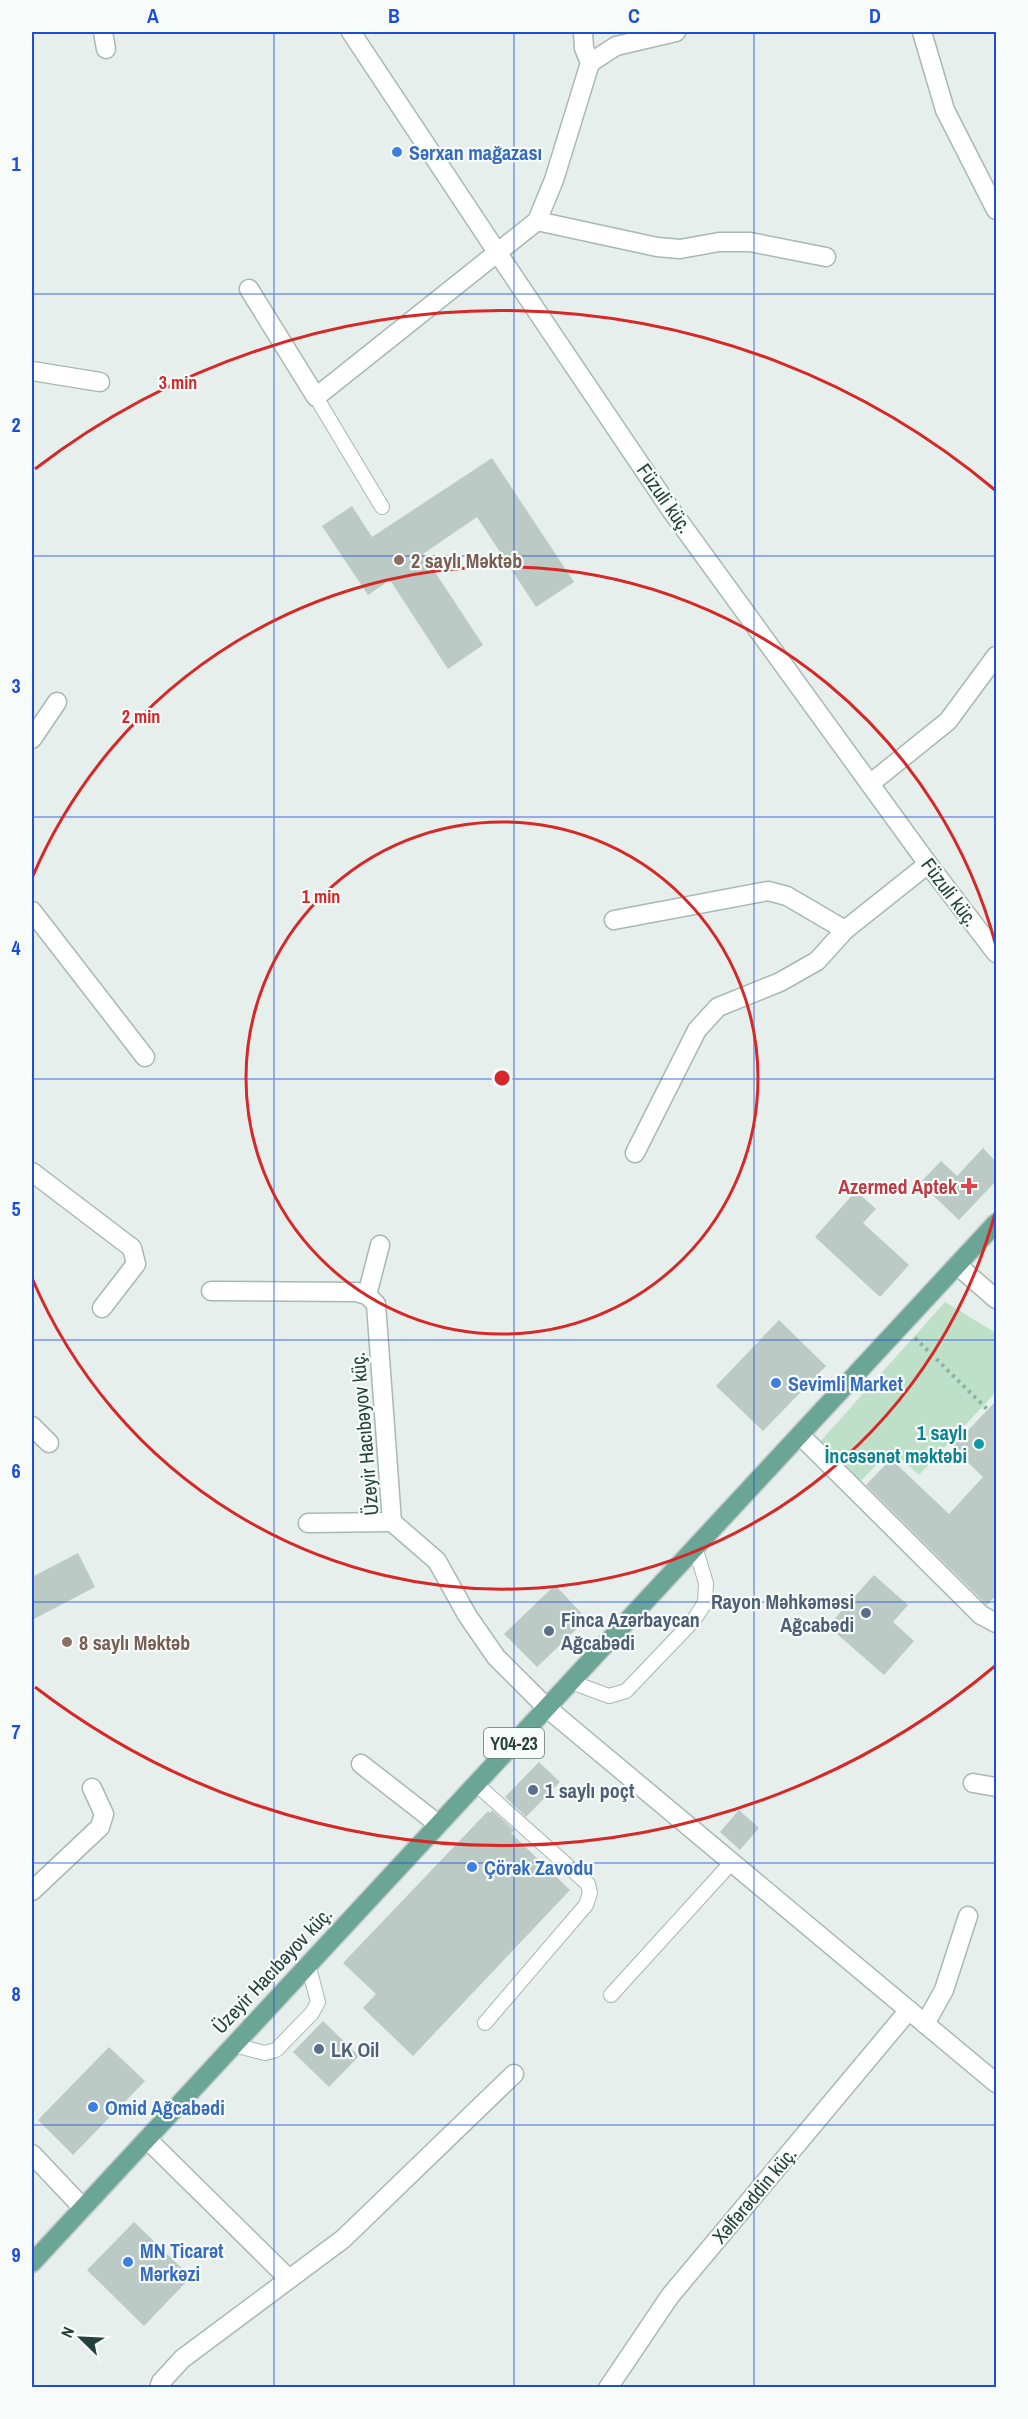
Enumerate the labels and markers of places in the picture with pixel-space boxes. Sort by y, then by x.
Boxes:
place label: Sərxan mağazası [409,139,542,166]
marker: Sərxan mağazası [390,145,404,159]
place label: 2 saylı Məktəb [411,547,522,574]
marker: 2 saylı Məktəb [392,553,406,567]
centre of rings [492,1068,512,1088]
place label: Azermed Aptek [838,1173,958,1200]
marker: Azermed Aptek [962,1179,976,1193]
place label: Sevimli Market [788,1370,903,1397]
marker: Sevimli Market [769,1376,783,1390]
place label: 1 saylı İncəsənət məktəbi [825,1419,967,1469]
marker: 1 saylı İncəsənət məktəbi [972,1437,986,1451]
place label: Rayon Məhkəməsi Ağcabədi [711,1588,854,1638]
place label: Finca Azərbaycan Ağcabədi [561,1606,700,1656]
marker: Rayon Məhkəməsi Ağcabədi [859,1606,873,1620]
marker: Finca Azərbaycan Ağcabədi [542,1624,556,1638]
place label: 8 saylı Məktəb [79,1629,190,1656]
marker: 8 saylı Məktəb [60,1635,74,1649]
place label: 1 saylı poçt [545,1777,635,1804]
marker: 1 saylı poçt [526,1783,540,1797]
place label: Çörək Zavodu [484,1854,593,1881]
marker: Çörək Zavodu [465,1860,479,1874]
place label: LK Oil [331,2036,379,2063]
marker: LK Oil [312,2042,326,2056]
place label: Omid Ağcabədi [105,2094,225,2121]
marker: Omid Ağcabədi [86,2100,100,2114]
place label: MN Ticarət Mərkəzi [140,2237,224,2287]
marker: MN Ticarət Mərkəzi [121,2255,135,2269]

